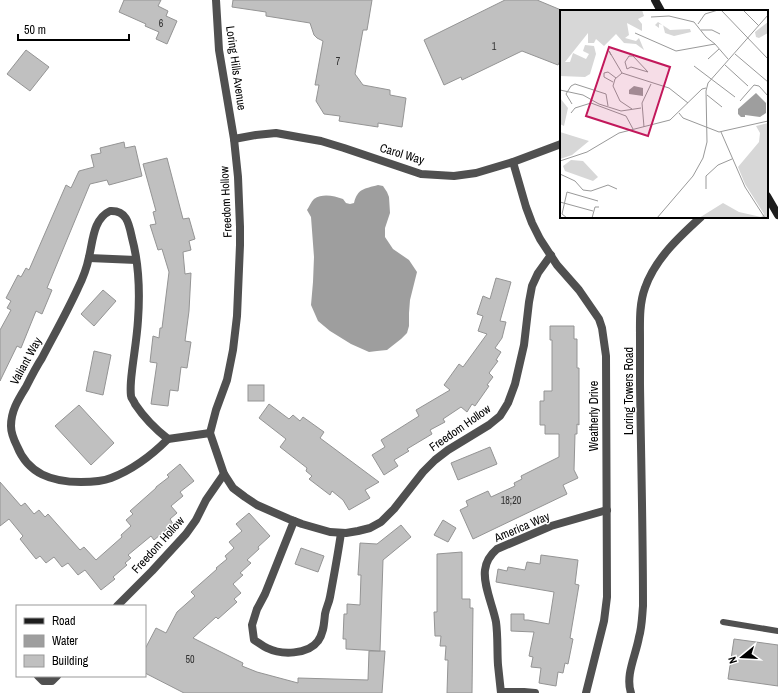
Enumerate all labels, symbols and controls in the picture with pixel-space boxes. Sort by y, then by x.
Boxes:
inset map [560,10,768,218]
scale bar [18,16,129,42]
house number: 6 [159,17,164,30]
text: 50 m [24,22,46,38]
street label: Loring Hills Avenue [222,25,250,111]
house number: 1 [492,40,497,53]
house number: 7 [336,55,341,68]
street label: Carol Way [378,140,426,168]
street label: Freedom Hollow [216,165,236,238]
street label: Valiant Way [6,334,46,388]
street label: Loring Towers Road [621,347,637,435]
street label: Weatherly Drive [586,381,602,451]
street label: Freedom Hollow [426,400,495,455]
house number: 18;20 [501,494,522,507]
street label: America Way [491,508,552,546]
street label: Freedom Hollow [128,512,189,577]
legend [16,605,146,677]
text: Road [52,613,76,629]
text: Water [52,633,79,649]
north arrow [722,637,762,677]
text: Building [52,653,89,669]
house number: 50 [185,653,195,666]
text: N [725,655,740,665]

